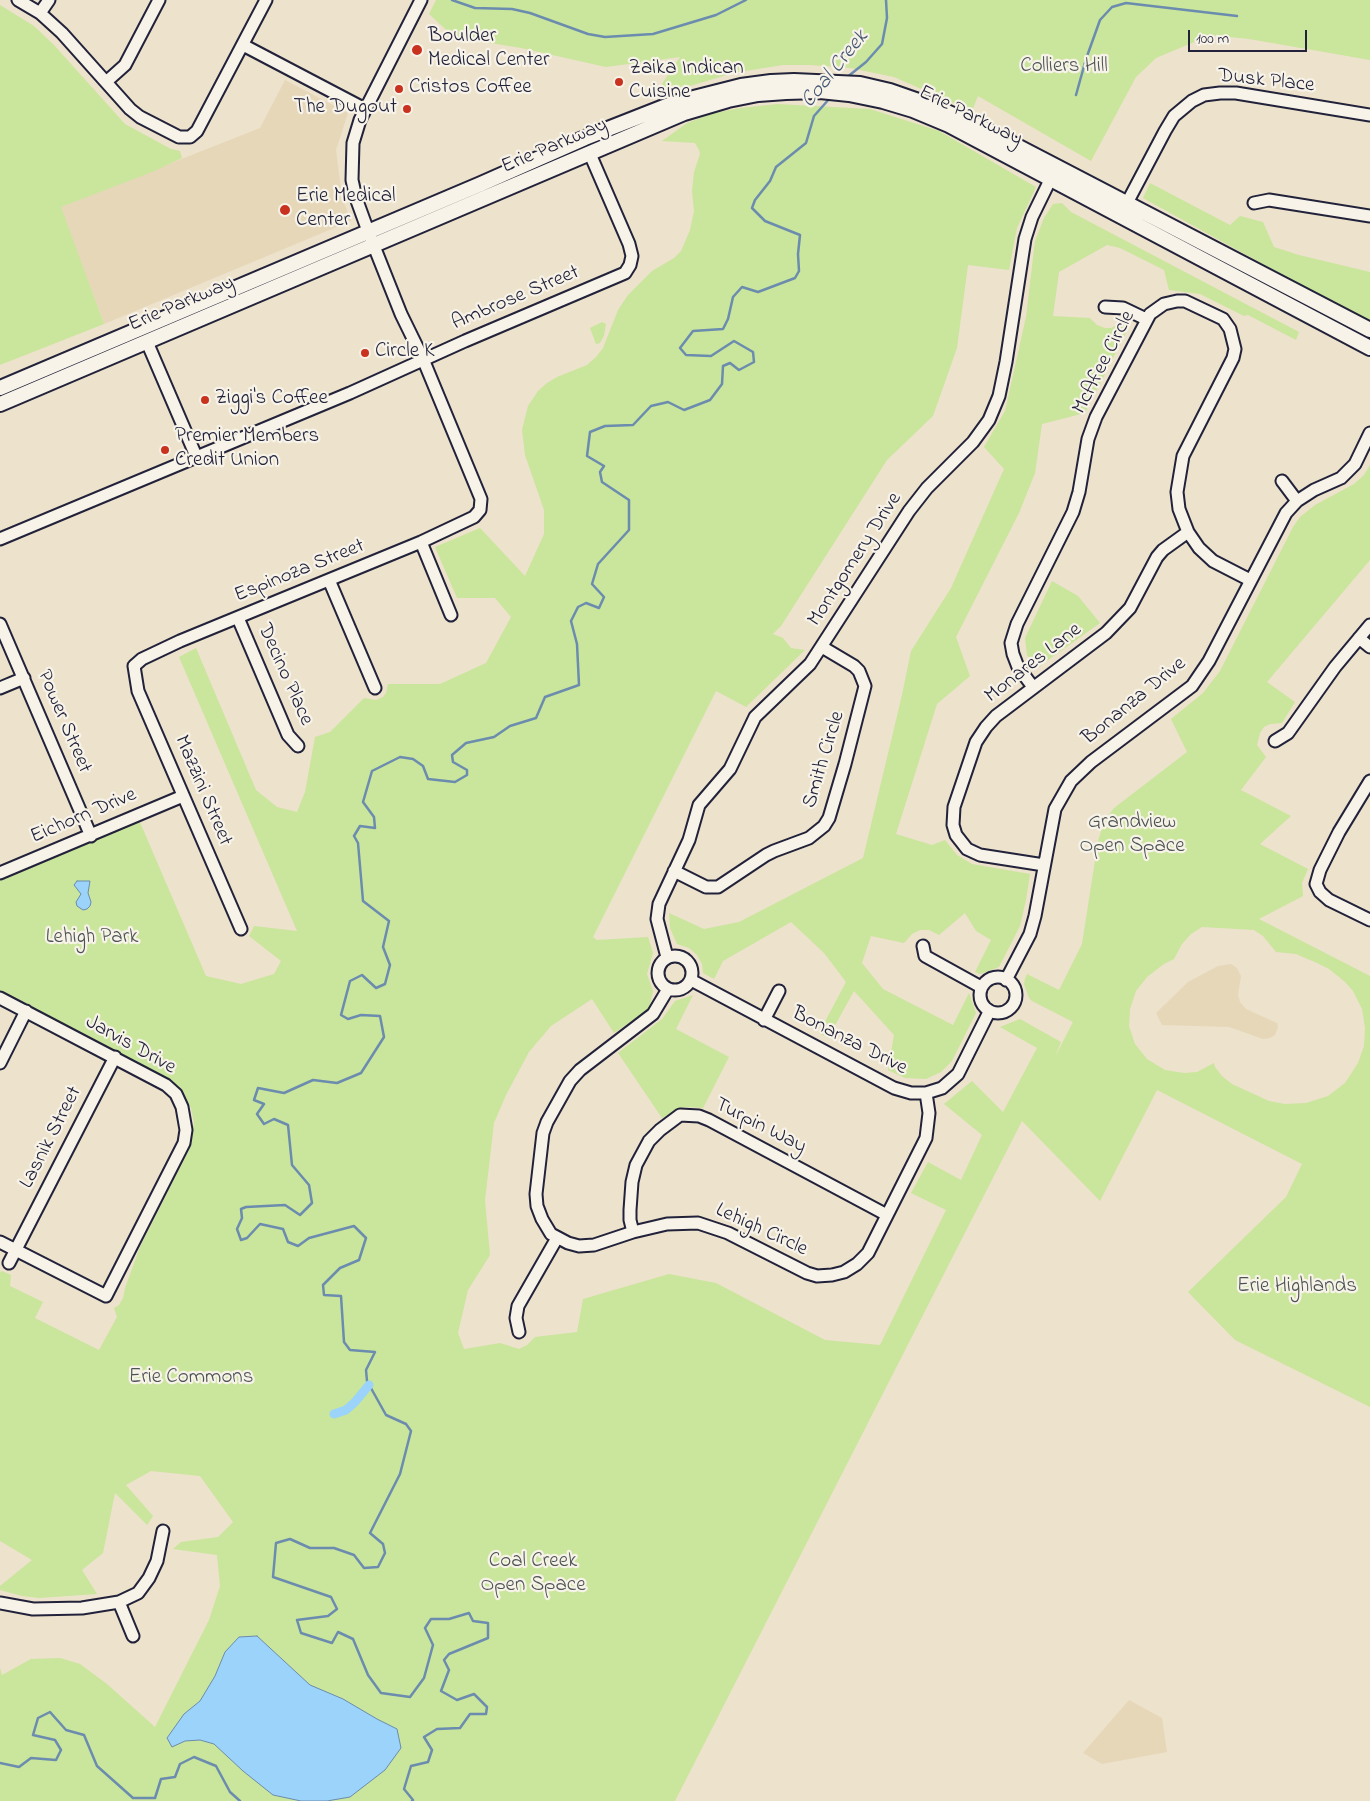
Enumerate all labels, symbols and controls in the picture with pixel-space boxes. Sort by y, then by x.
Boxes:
scale bar [1190,20,1309,52]
place label: Boulder Medical Center [428,25,549,75]
water label: Coal Creek [797,26,875,114]
text: 100 m [1196,28,1229,50]
marker: Boulder Medical Center [410,43,424,57]
park label: Colliers Hill [1020,55,1108,81]
place label: Zaika Indican Cuisine [629,57,744,107]
street label: Dusk Place [1216,64,1316,100]
place label: Cristos Coffee [409,76,532,102]
marker: Zaika Indican Cuisine [613,76,625,88]
street label: Erie Parkway [914,81,1026,153]
marker: Cristos Coffee [393,83,405,95]
place label: The Dugout [294,96,397,122]
marker: The Dugout [401,103,413,115]
street label: Erie Parkway [498,113,612,181]
place label: Erie Medical Center [296,185,396,235]
marker: Erie Medical Center [278,203,292,217]
street label: Ambrose Street [448,261,584,337]
street label: Erie Parkway [125,271,239,339]
street label: McAfee Circle [1068,307,1142,419]
place label: Circle K [375,340,435,366]
marker: Circle K [359,347,371,359]
place label: Ziggi's Coffee [215,387,328,413]
marker: Ziggi's Coffee [199,394,211,406]
place label: Premier Members Credit Union [175,425,319,475]
marker: Premier Members Credit Union [159,444,171,456]
street label: Montgomery Drive [803,488,909,632]
street label: Espinoza Street [231,534,369,610]
street label: Monares Lane [981,618,1087,710]
street label: Decino Place [250,620,318,730]
street label: Bonanza Drive [1078,652,1192,752]
street label: Power Street [30,667,96,777]
street label: Smith Circle [798,709,852,811]
street label: Mazzini Street [167,732,237,850]
street label: Eichorn Drive [27,783,141,851]
park label: Grandview Open Space [1079,811,1185,861]
park label: Lehigh Park [46,926,138,952]
street label: Bonanza Drive [787,1002,911,1082]
street label: Jarvis Drive [80,1011,180,1081]
street label: Lasnik Street [16,1083,88,1193]
street label: Turpin Way [710,1093,810,1161]
street label: Lehigh Circle [711,1199,811,1263]
park label: Erie Highlands [1237,1275,1357,1301]
park label: Erie Commons [129,1366,253,1392]
park label: Coal Creek Open Space [480,1550,586,1600]

